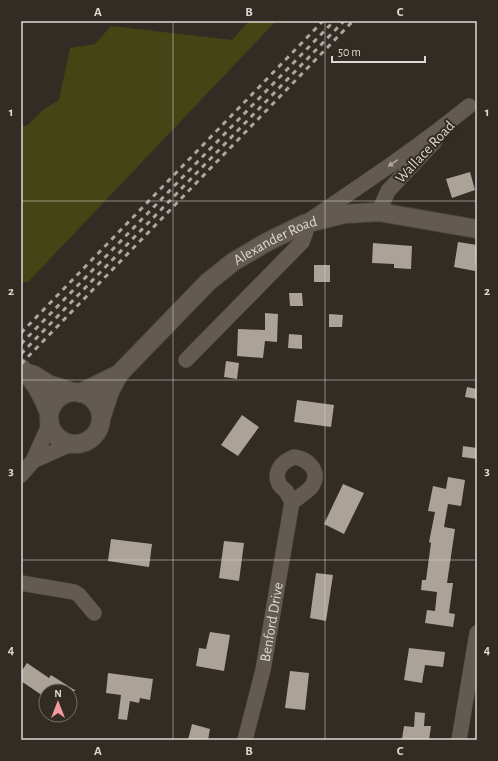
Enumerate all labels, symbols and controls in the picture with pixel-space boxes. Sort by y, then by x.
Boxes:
text: A [94,6,102,19]
text: B [245,6,253,19]
text: C [397,6,404,19]
scale bar [332,38,425,64]
text: 50 m [338,46,361,58]
text: 1 [9,106,13,119]
text: 1 [485,106,489,119]
street label: Wallace Road [393,118,458,186]
one-way arrow [388,159,398,167]
street label: Alexander Road [231,214,319,268]
text: 2 [8,285,14,298]
text: 2 [484,285,490,298]
text: 3 [8,465,14,478]
text: 3 [484,465,490,478]
street label: Benford Drive [257,581,286,663]
text: 4 [8,644,15,657]
text: 4 [484,644,491,657]
north arrow [38,683,78,723]
text: N [54,688,62,699]
text: A [94,745,102,758]
text: B [245,745,253,758]
text: C [397,745,404,758]

